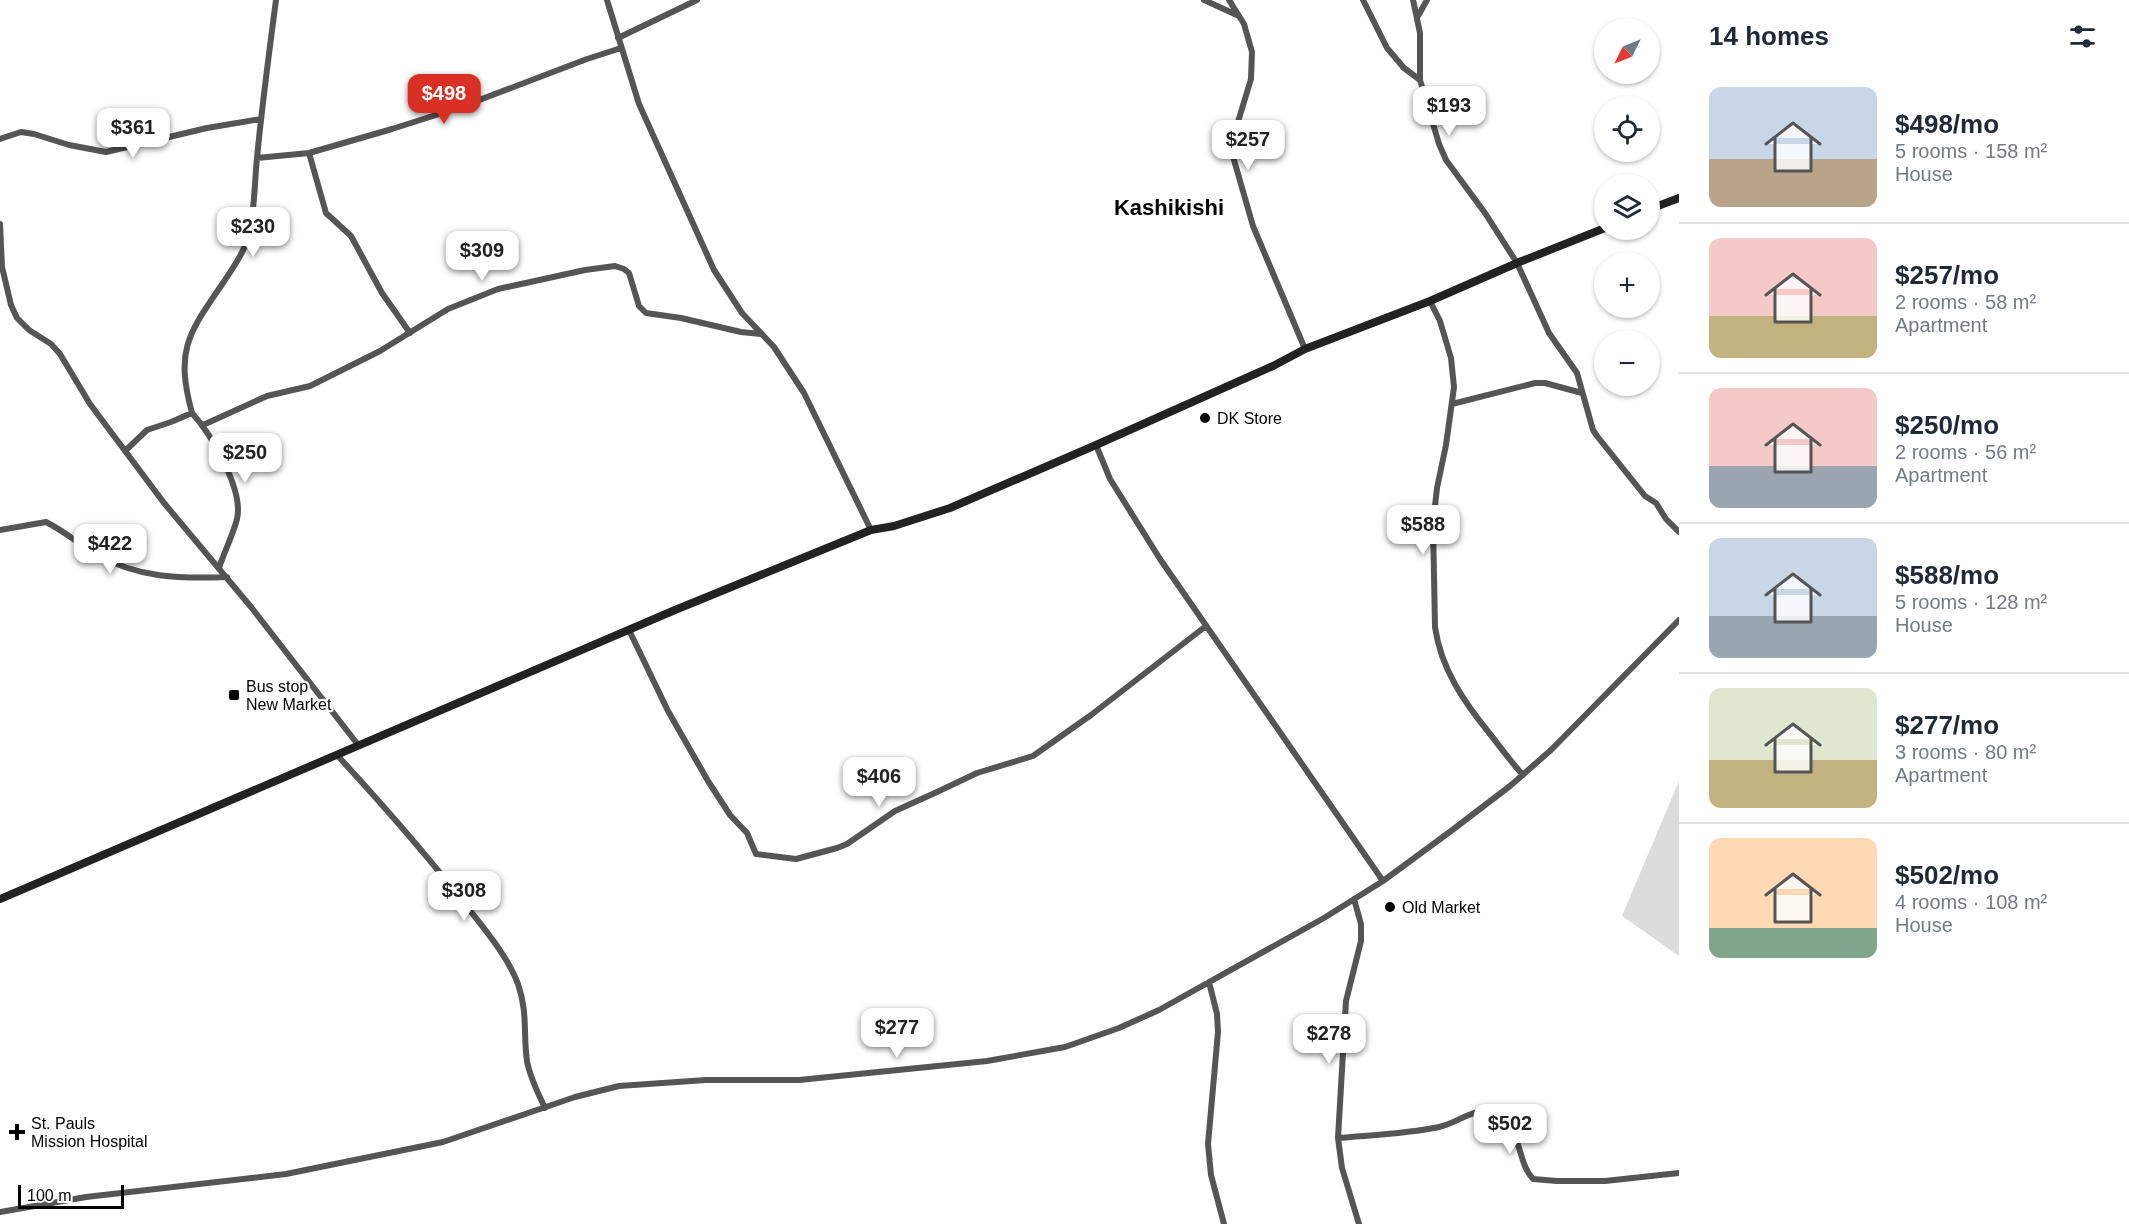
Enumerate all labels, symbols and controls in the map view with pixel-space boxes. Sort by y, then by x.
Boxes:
north arrow [1594,18,1660,84]
map controls [1594,18,1660,396]
icon: filters [2066,20,2099,53]
text: 14 homes [1709,21,1829,51]
pin: $498 [408,74,480,125]
text: $498 [422,82,466,104]
pin: $193 [1413,86,1485,137]
text: $193 [1427,94,1471,116]
button: locate [1594,96,1660,162]
pin: $361 [97,108,169,159]
text: $498/mo [1895,109,1999,139]
icon: home [1757,111,1829,183]
text: $361 [111,116,155,138]
pin: $257 [1212,120,1284,171]
text: $257 [1226,128,1270,150]
text: 5 rooms · 158 m² [1895,140,2047,162]
text: House [1895,163,1953,185]
button: layers [1594,174,1660,240]
district label: Kashikishi [1114,195,1224,220]
pin: $230 [217,207,289,258]
text: $230 [231,215,275,237]
pin: $309 [446,231,518,282]
text: $309 [460,239,504,261]
button: + [1594,252,1660,318]
text: $257/mo [1895,260,1999,290]
icon: home [1757,262,1829,334]
text: 2 rooms · 58 m² [1895,291,2036,313]
text: Apartment [1895,314,1987,336]
button: − [1594,330,1660,396]
place label: DK Store [1217,410,1282,427]
text: $250/mo [1895,410,1999,440]
marker: DK Store [1198,411,1212,425]
icon: home [1757,412,1829,484]
pin: $250 [209,433,281,484]
text: $250 [223,441,267,463]
text: 2 rooms · 56 m² [1895,441,2036,463]
text: Apartment [1895,464,1987,486]
pin: $588 [1387,505,1459,556]
text: $588 [1401,513,1445,535]
pin: $422 [74,524,146,575]
text: $422 [88,532,132,554]
text: $588/mo [1895,560,1999,590]
icon: home [1757,562,1829,634]
text: 5 rooms · 128 m² [1895,591,2047,613]
text: House [1895,614,1953,636]
place label: Bus stop New Market [246,678,332,713]
marker: Bus stop New Market [227,688,241,702]
text: $277/mo [1895,710,1999,740]
icon: home [1757,712,1829,784]
text: 3 rooms · 80 m² [1895,741,2036,763]
pin: $406 [843,757,915,808]
text: Apartment [1895,764,1987,786]
text: $406 [857,765,901,787]
text: $502/mo [1895,860,1999,890]
icon: home [1757,862,1829,934]
pin: $308 [428,871,500,922]
text: $308 [442,879,486,901]
text: 4 rooms · 108 m² [1895,891,2047,913]
place label: Old Market [1402,899,1481,916]
marker: Old Market [1383,900,1397,914]
text: House [1895,914,1953,936]
pin: $277 [861,1008,933,1059]
pin: $278 [1293,1014,1365,1065]
text: $277 [875,1016,919,1038]
text: $278 [1307,1022,1351,1044]
pin: $502 [1474,1104,1546,1155]
text: $502 [1488,1112,1532,1134]
place label: St. Pauls Mission Hospital [31,1115,147,1150]
marker: St. Pauls Mission Hospital [8,1123,26,1141]
scale bar [18,1182,124,1210]
text: 100 m [27,1187,71,1204]

